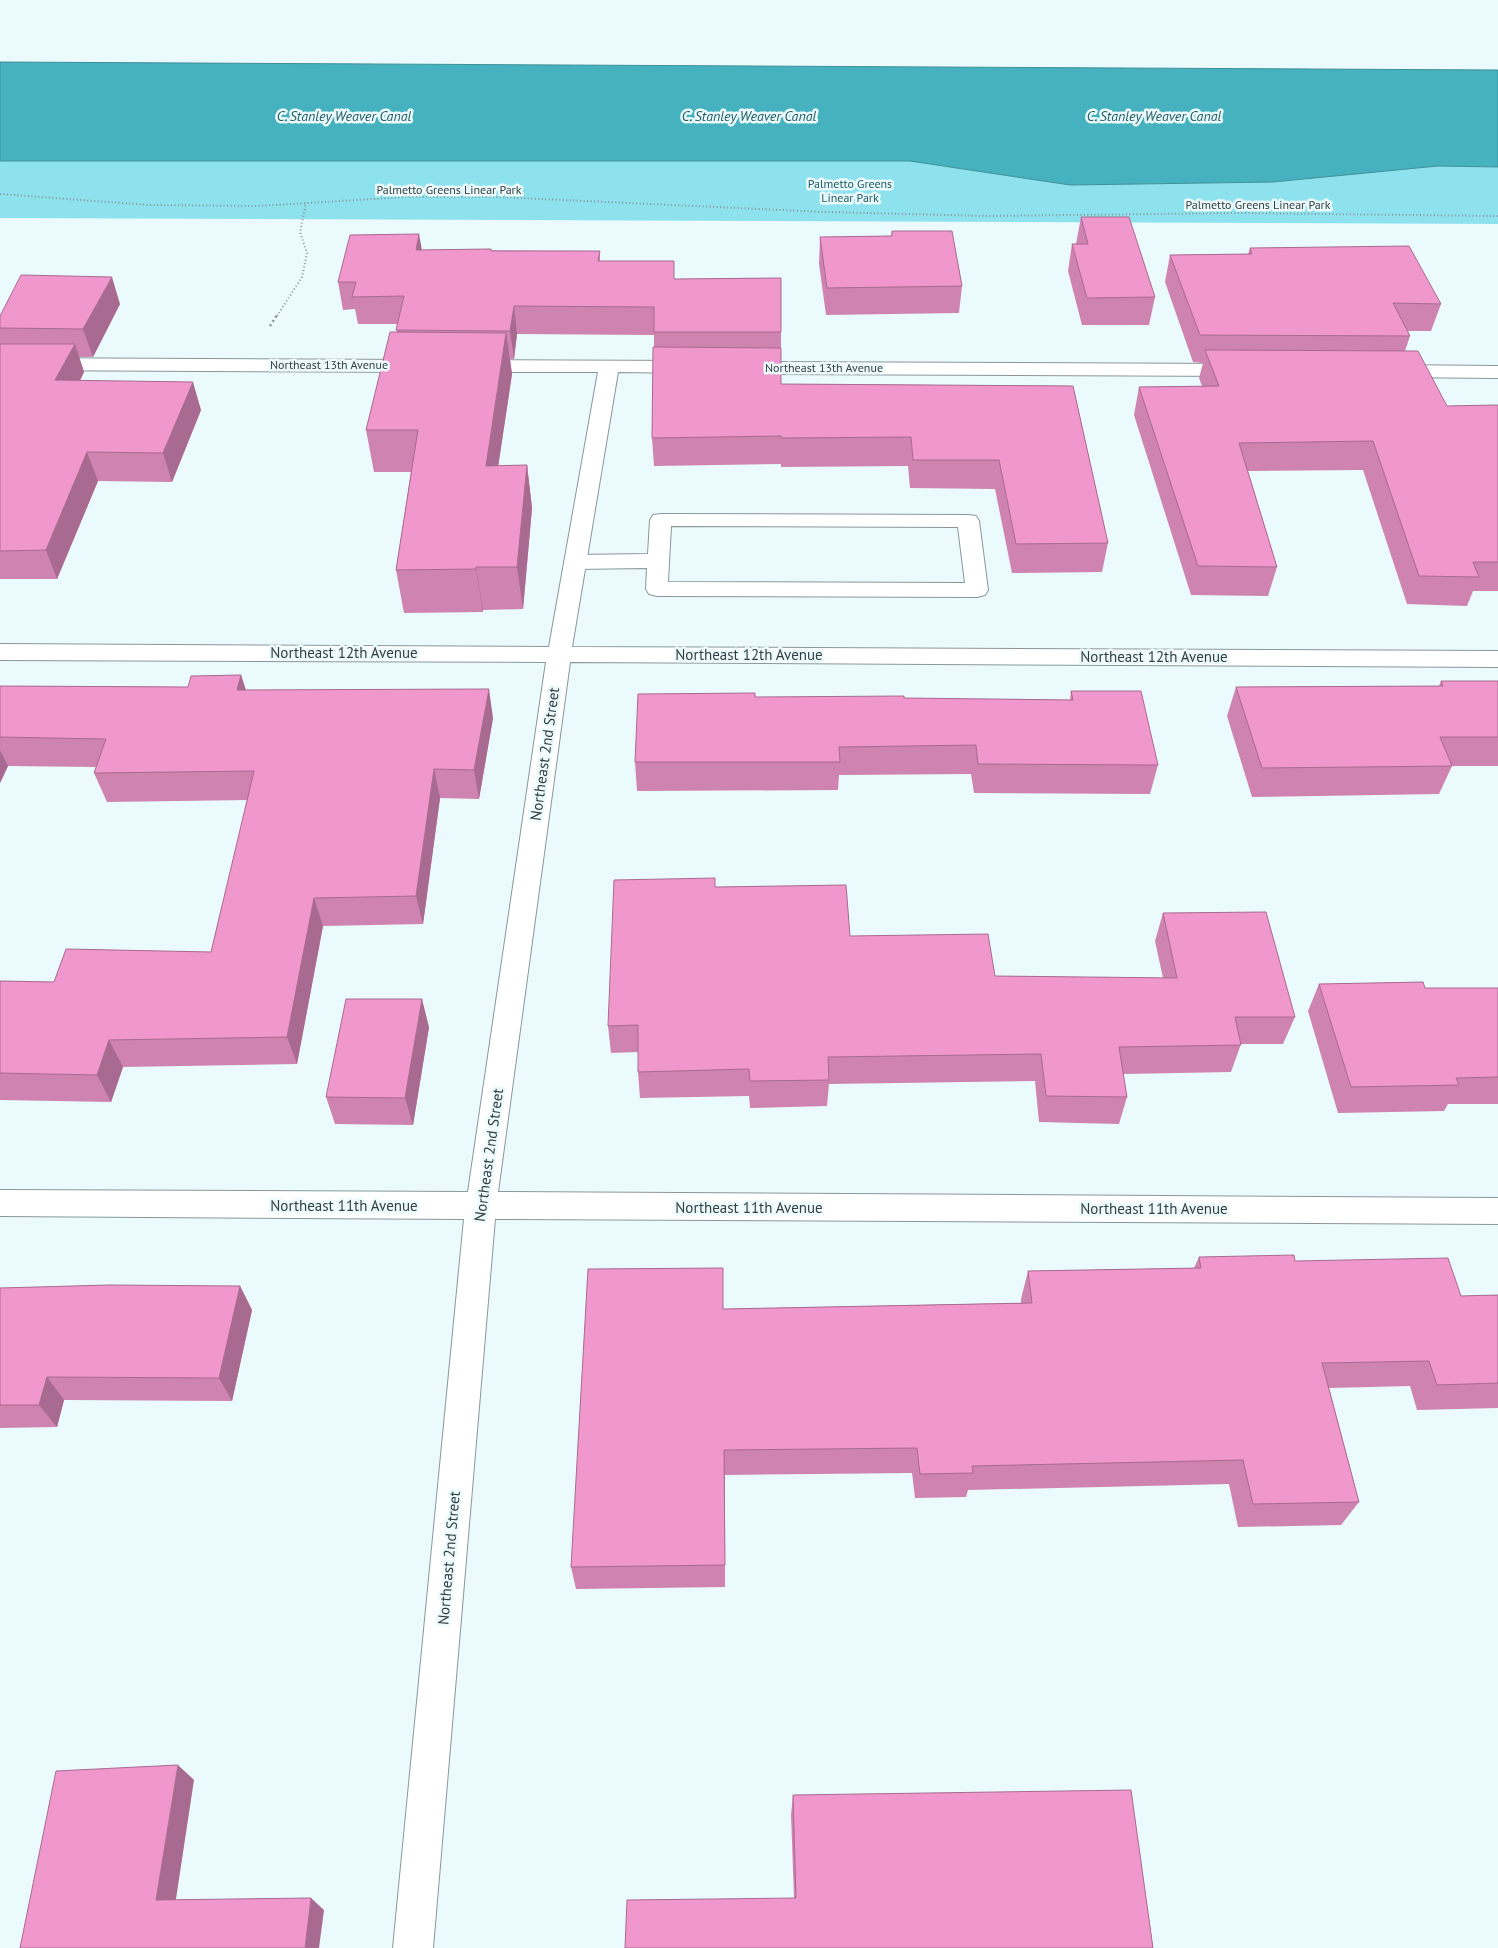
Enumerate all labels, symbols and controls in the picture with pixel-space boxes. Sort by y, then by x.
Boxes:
water label: C. Stanley Weaver Canal [277,107,412,125]
water label: C. Stanley Weaver Canal [682,107,817,125]
water label: C. Stanley Weaver Canal [1087,107,1222,125]
park label: Palmetto Greens Linear Park [808,176,892,205]
street label: Palmetto Greens Linear Park [377,182,522,197]
street label: Palmetto Greens Linear Park [1186,197,1331,212]
street label: Northeast 13th Avenue [270,357,388,372]
street label: Northeast 13th Avenue [765,360,883,375]
street label: Northeast 12th Avenue [270,643,418,662]
street label: Northeast 12th Avenue [675,645,823,664]
street label: Northeast 12th Avenue [1080,647,1228,666]
street label: Northeast 2nd Street [526,686,563,822]
street label: Northeast 2nd Street [470,1087,507,1223]
street label: Northeast 11th Avenue [270,1196,418,1215]
street label: Northeast 11th Avenue [675,1198,823,1217]
street label: Northeast 11th Avenue [1080,1199,1228,1218]
street label: Northeast 2nd Street [433,1490,464,1626]

